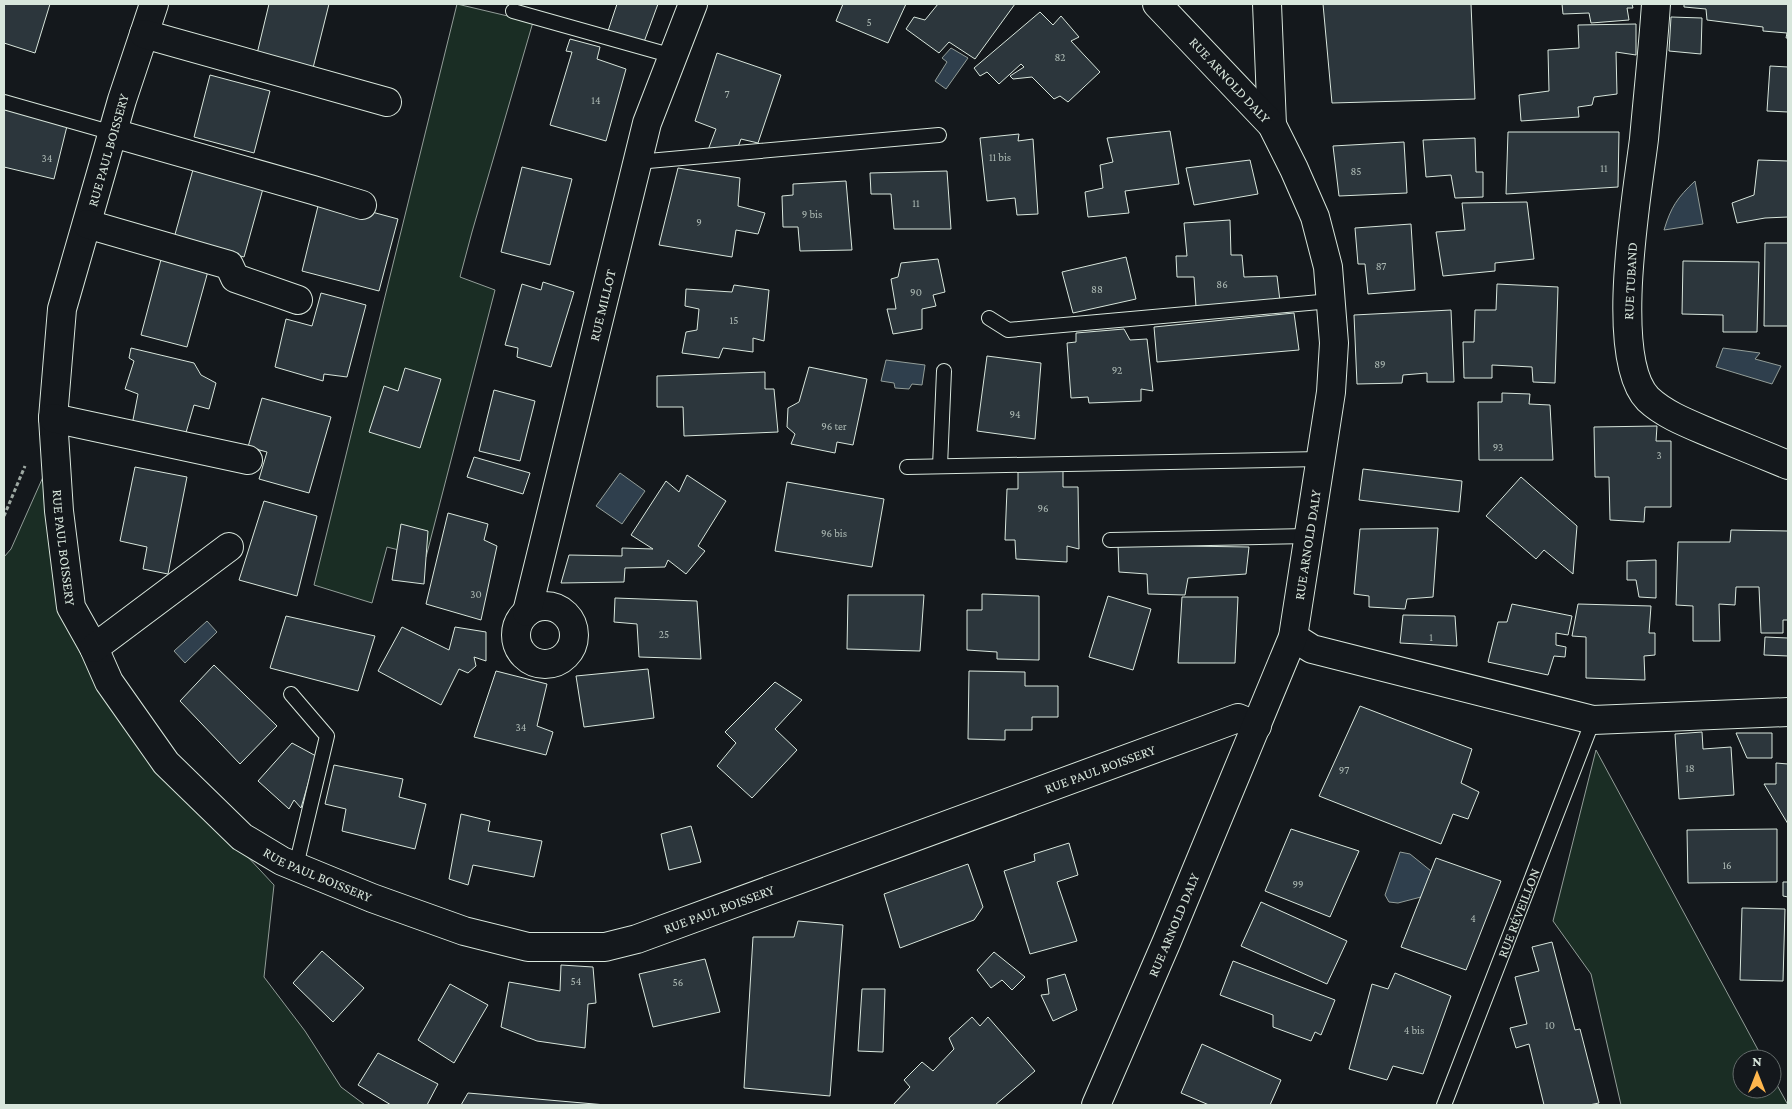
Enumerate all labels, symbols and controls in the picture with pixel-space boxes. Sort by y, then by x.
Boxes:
house number: 5 [866,16,872,28]
street label: RUE ARNOLD DALY [1186,34,1274,126]
house number: 82 [1054,51,1066,63]
house number: 7 [724,88,730,100]
street label: RUE PAUL BOISSERY [84,91,132,208]
house number: 14 [591,94,601,106]
house number: 11 bis [989,151,1011,163]
house number: 34 [42,152,53,164]
house number: 11 [1600,162,1608,174]
house number: 85 [1351,165,1361,177]
house number: 11 [912,197,920,209]
house number: 9 bis [802,208,822,220]
house number: 9 [696,216,702,228]
street label: RUE TUBAND [1620,242,1640,320]
house number: 87 [1376,260,1386,272]
street label: RUE MILLOT [586,267,619,343]
house number: 86 [1216,278,1228,290]
house number: 88 [1091,283,1103,295]
house number: 90 [910,286,922,298]
house number: 15 [730,314,738,326]
house number: 89 [1374,358,1386,370]
house number: 92 [1112,364,1122,376]
house number: 94 [1009,408,1021,420]
house number: 96 ter [821,420,847,432]
house number: 93 [1493,441,1503,453]
house number: 3 [1656,449,1662,461]
street label: RUE ARNOLD DALY [1291,488,1324,601]
street label: RUE PAUL BOISSERY [50,489,79,607]
house number: 96 [1037,502,1049,514]
house number: 96 bis [821,527,847,539]
house number: 30 [470,588,482,600]
house number: 25 [659,628,669,640]
house number: 1 [1429,631,1433,643]
house number: 34 [516,721,527,733]
street label: RUE PAUL BOISSERY [1042,741,1158,796]
house number: 18 [1685,762,1695,774]
house number: 97 [1339,764,1349,776]
street label: RUE PAUL BOISSERY [260,844,375,905]
house number: 16 [1722,859,1732,871]
street label: RUE RÉVEILLON [1494,866,1543,960]
street label: RUE ARNOLD DALY [1144,870,1202,979]
house number: 99 [1292,878,1304,890]
street label: RUE PAUL BOISSERY [661,881,777,937]
house number: 4 [1470,912,1476,924]
house number: 54 [571,975,582,987]
house number: 56 [673,976,683,988]
house number: 10 [1545,1019,1555,1031]
house number: 4 bis [1404,1024,1424,1036]
north arrow [1732,1049,1782,1099]
text: N [1752,1053,1762,1069]

